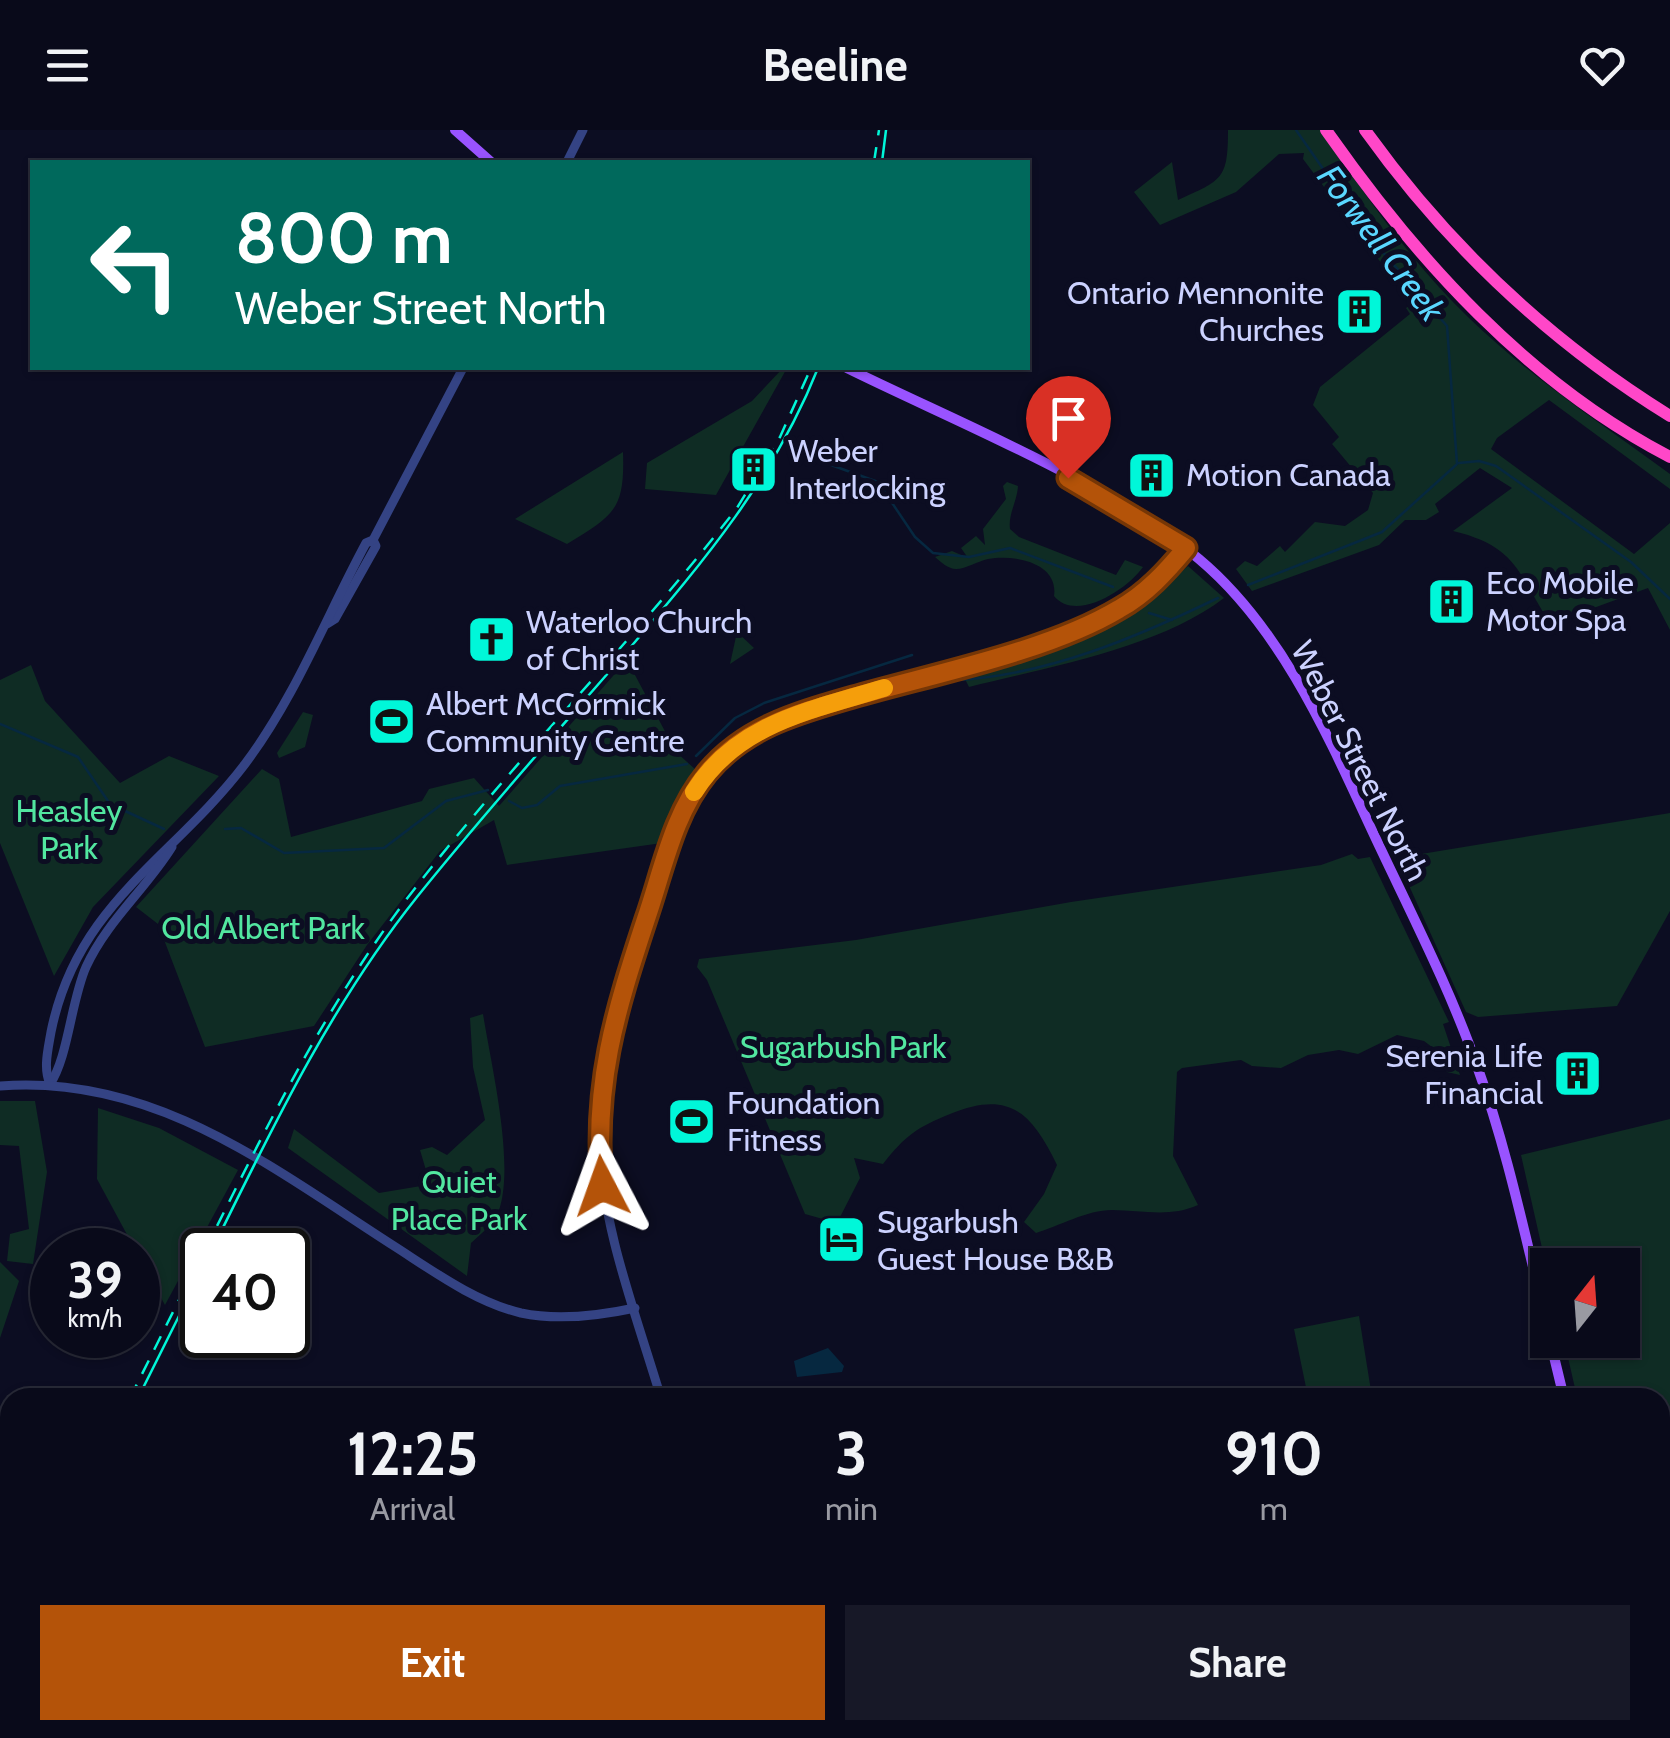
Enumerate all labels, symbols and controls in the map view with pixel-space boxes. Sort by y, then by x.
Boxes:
icon: menu [40,38,95,93]
text: Beeline [762,38,908,92]
icon: heart [1575,38,1630,93]
water label: Forwell Creek [1309,156,1455,330]
text: 800 m [235,195,453,281]
icon: left [70,200,200,330]
place label: Ontario Mennonite Churches [1067,273,1324,349]
text: Weber Street North [235,281,607,335]
building icon: Ontario Mennonite Churches [1333,285,1385,337]
pin [1026,376,1111,479]
icon: arrive [1041,391,1096,446]
place label: Weber Interlocking [788,431,946,507]
building icon: Weber Interlocking [727,443,779,495]
building icon: Motion Canada [1125,449,1177,501]
place label: Motion Canada [1186,455,1391,494]
place label: Eco Mobile Motor Spa [1486,563,1634,639]
building icon: Eco Mobile Motor Spa [1425,575,1477,627]
place label: Waterloo Church of Christ [526,602,752,678]
church icon: Waterloo Church of Christ [465,614,517,666]
street label: Weber Street North [1283,634,1438,887]
place label: Albert McCormick Community Centre [426,684,685,760]
sports icon: Albert McCormick Community Centre [365,696,417,748]
park label: Heasley Park [16,791,122,867]
park label: Old Albert Park [161,908,366,947]
park label: Sugarbush Park [740,1027,947,1066]
place label: Serenia Life Financial [1385,1036,1543,1112]
building icon: Serenia Life Financial [1552,1048,1604,1100]
place label: Foundation Fitness [727,1083,880,1159]
sports icon: Foundation Fitness [666,1095,718,1147]
position arrow [550,1134,654,1238]
park label: Quiet Place Park [391,1162,528,1238]
place label: Sugarbush Guest House B&B [877,1202,1114,1278]
hotel icon: Sugarbush Guest House B&B [816,1214,868,1266]
speed limit sign: 40 [180,1228,310,1358]
north arrow [1530,1248,1640,1358]
map controls [1530,1248,1640,1358]
text: 39 [67,1250,123,1311]
text: km/h [68,1303,122,1333]
text: 12:25 [347,1417,478,1490]
text: 3 [835,1417,868,1490]
text: 910 [1225,1417,1323,1490]
text: Arrival [370,1489,455,1528]
text: min [825,1489,878,1528]
text: m [1260,1489,1288,1528]
button: Exit [40,1605,825,1720]
button: Share [845,1605,1630,1720]

